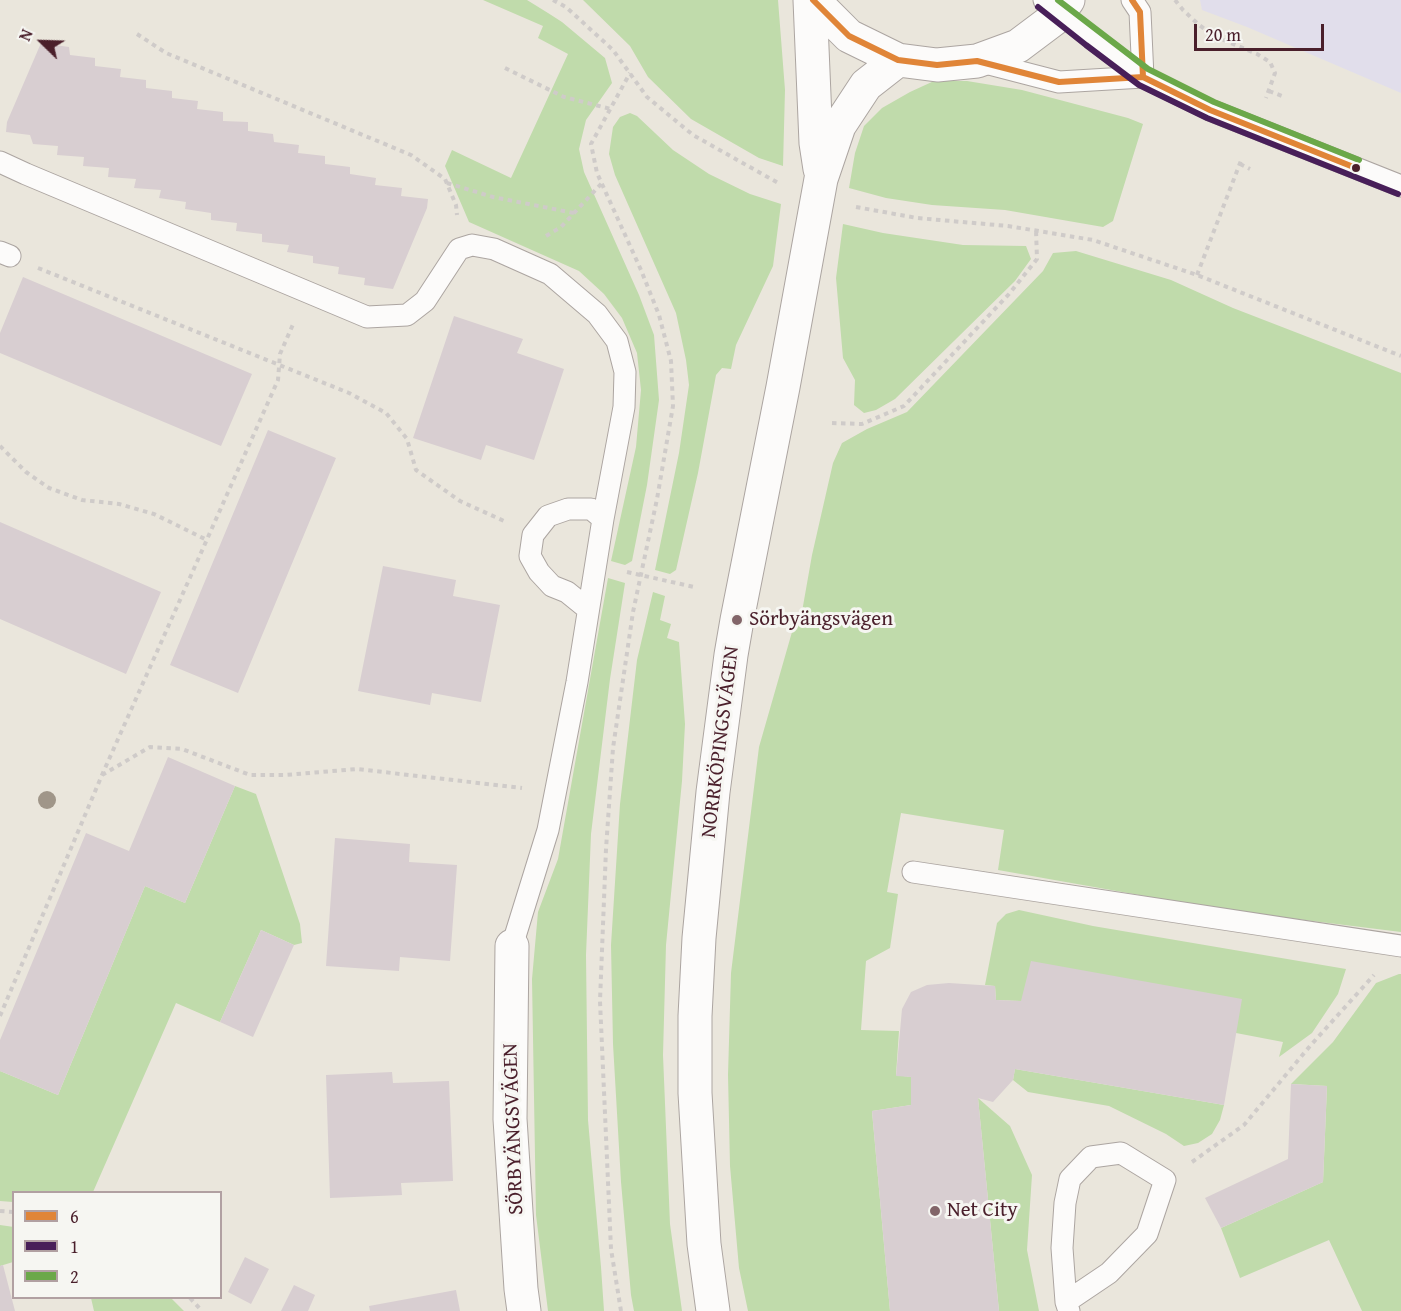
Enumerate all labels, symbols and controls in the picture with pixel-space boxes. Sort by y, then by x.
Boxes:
north arrow [12,12,72,72]
scale bar [1197,12,1328,50]
text: 20 m [1205,21,1241,48]
text: N [12,25,39,45]
unlabelled marker [1350,162,1362,174]
place label: Sörbyängsvägen [749,607,893,633]
marker: Sörbyängsvägen [730,613,744,627]
street label: NORRKÖPINGSVÄGEN [697,645,745,839]
street label: SÖRBYÄNGSVÄGEN [498,1043,530,1215]
legend [12,1191,222,1299]
place label: Net City [947,1198,1018,1224]
text: 6 [70,1203,79,1230]
marker: Net City [928,1204,942,1218]
text: 1 [70,1233,79,1260]
text: 2 [70,1263,79,1290]

